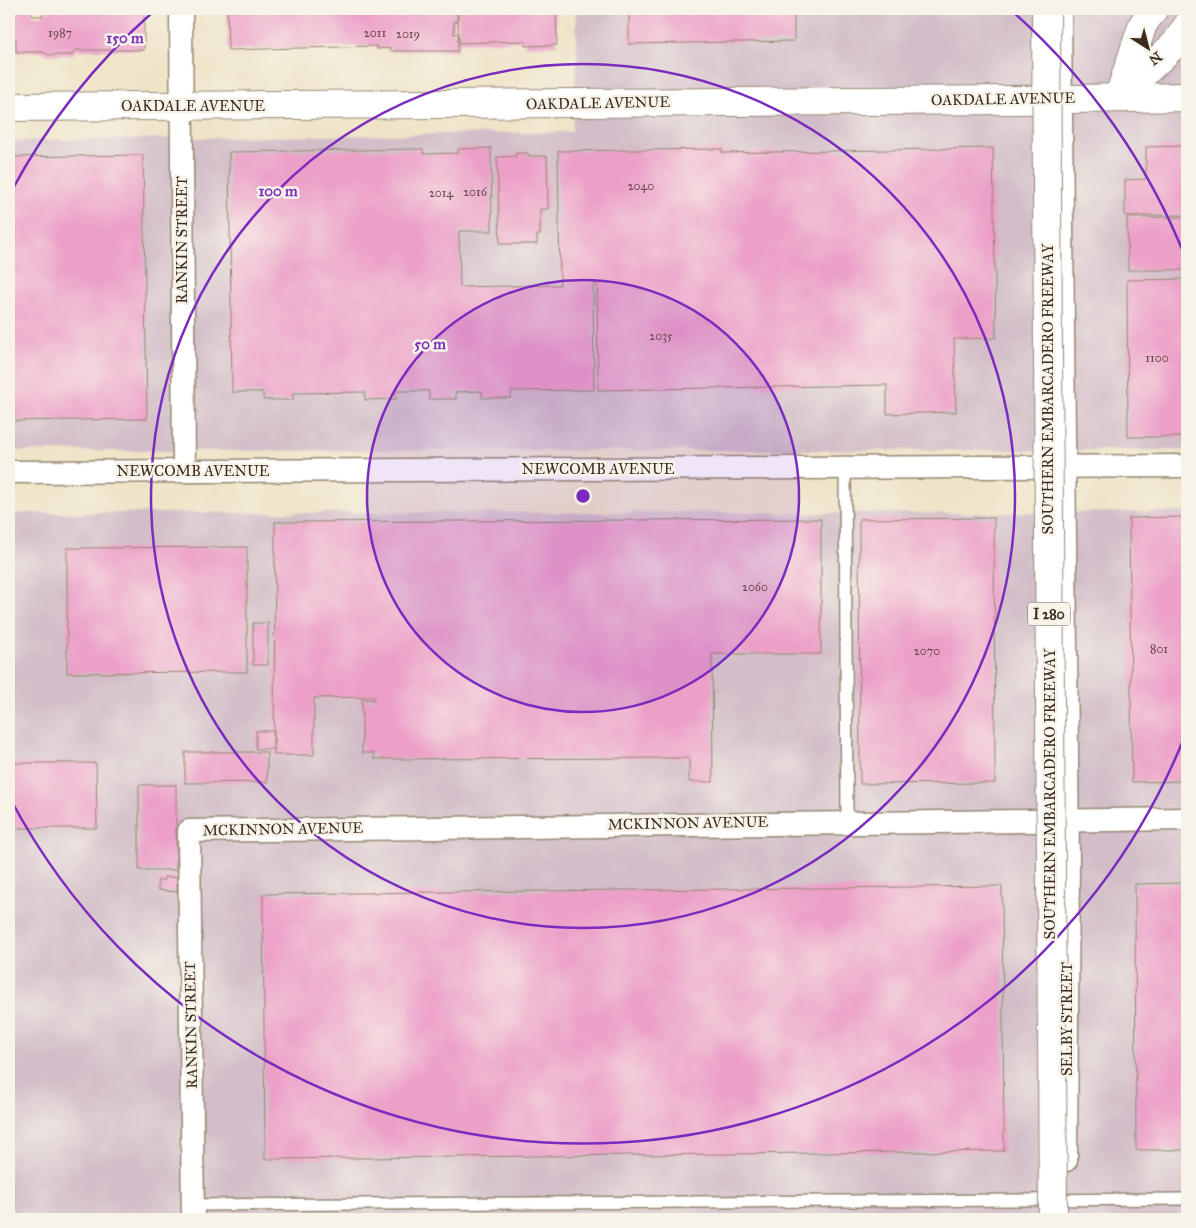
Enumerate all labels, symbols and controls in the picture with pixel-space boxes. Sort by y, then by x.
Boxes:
north arrow [1124,22,1174,72]
house number: 1987 [48,26,72,40]
house number: 2011 [364,26,386,40]
house number: 2019 [396,27,420,41]
text: 150 m [106,29,144,47]
text: N [1145,48,1165,69]
street label: OAKDALE AVENUE [931,89,1075,109]
street label: OAKDALE AVENUE [526,93,670,113]
street label: OAKDALE AVENUE [121,97,265,115]
street label: RANKIN STREET [173,176,191,304]
house number: 2040 [628,179,654,193]
text: 100 m [258,182,298,200]
house number: 2016 [463,185,488,199]
house number: 2014 [429,186,453,200]
street label: SOUTHERN EMBARCADERO FREEWAY [1039,243,1057,534]
house number: 2035 [649,329,673,343]
text: 50 m [414,335,446,353]
house number: 1100 [1145,351,1169,365]
street label: NEWCOMB AVENUE [522,460,675,478]
street label: NEWCOMB AVENUE [117,462,270,480]
centre of rings [574,487,592,505]
house number: 2060 [742,580,768,594]
road number: I 280 [1028,602,1070,626]
house number: 801 [1150,642,1168,656]
house number: 2070 [914,644,940,658]
street label: SOUTHERN EMBARCADERO FREEWAY [1041,648,1059,939]
street label: MCKINNON AVENUE [608,813,769,833]
street label: MCKINNON AVENUE [203,819,364,839]
street label: RANKIN STREET [181,961,201,1089]
street label: SELBY STREET [1058,962,1076,1076]

